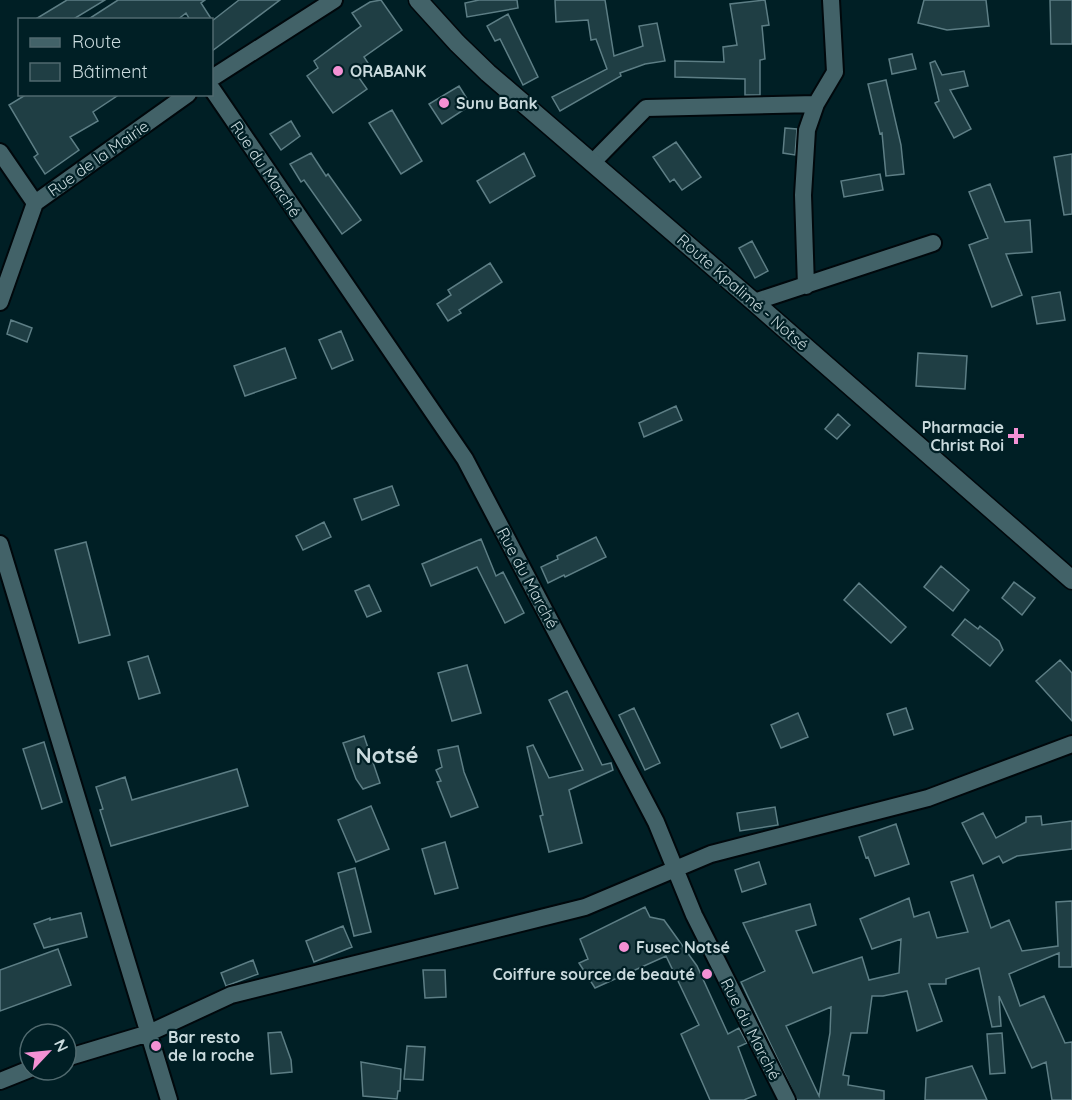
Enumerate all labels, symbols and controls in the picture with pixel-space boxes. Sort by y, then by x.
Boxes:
legend [18,18,213,96]
text: Route [72,30,121,53]
text: Bâtiment [72,60,148,83]
place label: ORABANK [350,61,426,81]
marker: ORABANK [331,64,345,78]
place label: Sunu Bank [456,93,538,113]
marker: Sunu Bank [437,96,451,110]
street label: Rue de la Mairie [44,116,152,200]
street label: Rue du Marché [226,117,306,221]
street label: Route Kpalimé - Notsé [673,229,813,355]
place label: Pharmacie Christ Roi [922,417,1004,455]
marker: Pharmacie Christ Roi [1009,429,1023,443]
street label: Rue du Marché [493,524,563,632]
district label: Notsé [356,741,418,769]
place label: Fusec Notsé [636,937,730,957]
marker: Fusec Notsé [617,940,631,954]
place label: Coiffure source de beauté [493,964,695,984]
marker: Coiffure source de beauté [700,967,714,981]
street label: Rue du Marché [717,975,785,1083]
north arrow [18,1022,78,1082]
place label: Bar resto de la roche [168,1027,255,1065]
text: N [50,1036,73,1055]
marker: Bar resto de la roche [149,1039,163,1053]

